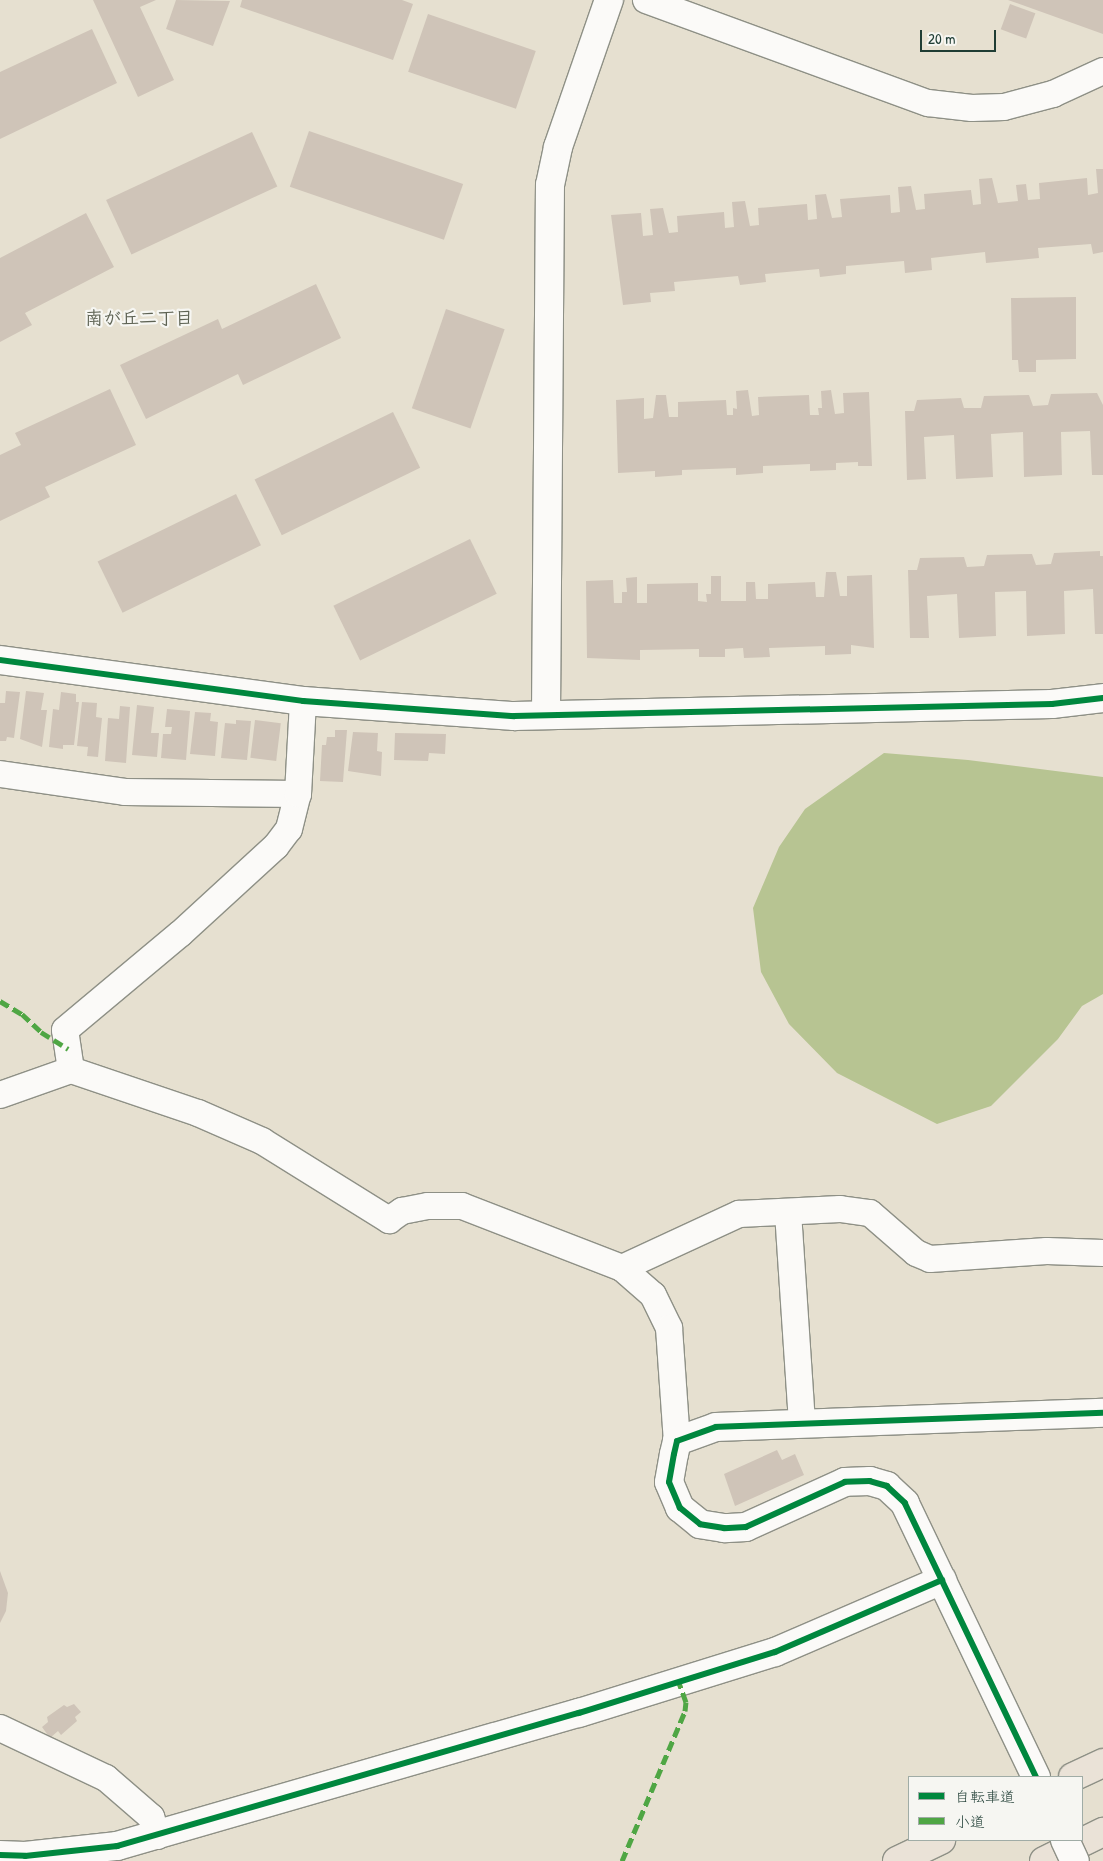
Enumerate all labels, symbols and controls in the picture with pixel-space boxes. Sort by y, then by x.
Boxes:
scale bar [923,20,999,52]
text: 20 m [928,28,955,49]
district label: 南が丘二丁目 [85,307,193,329]
legend [908,1776,1083,1841]
text: 自転車道 [955,1786,1015,1807]
text: 小道 [955,1811,985,1832]

